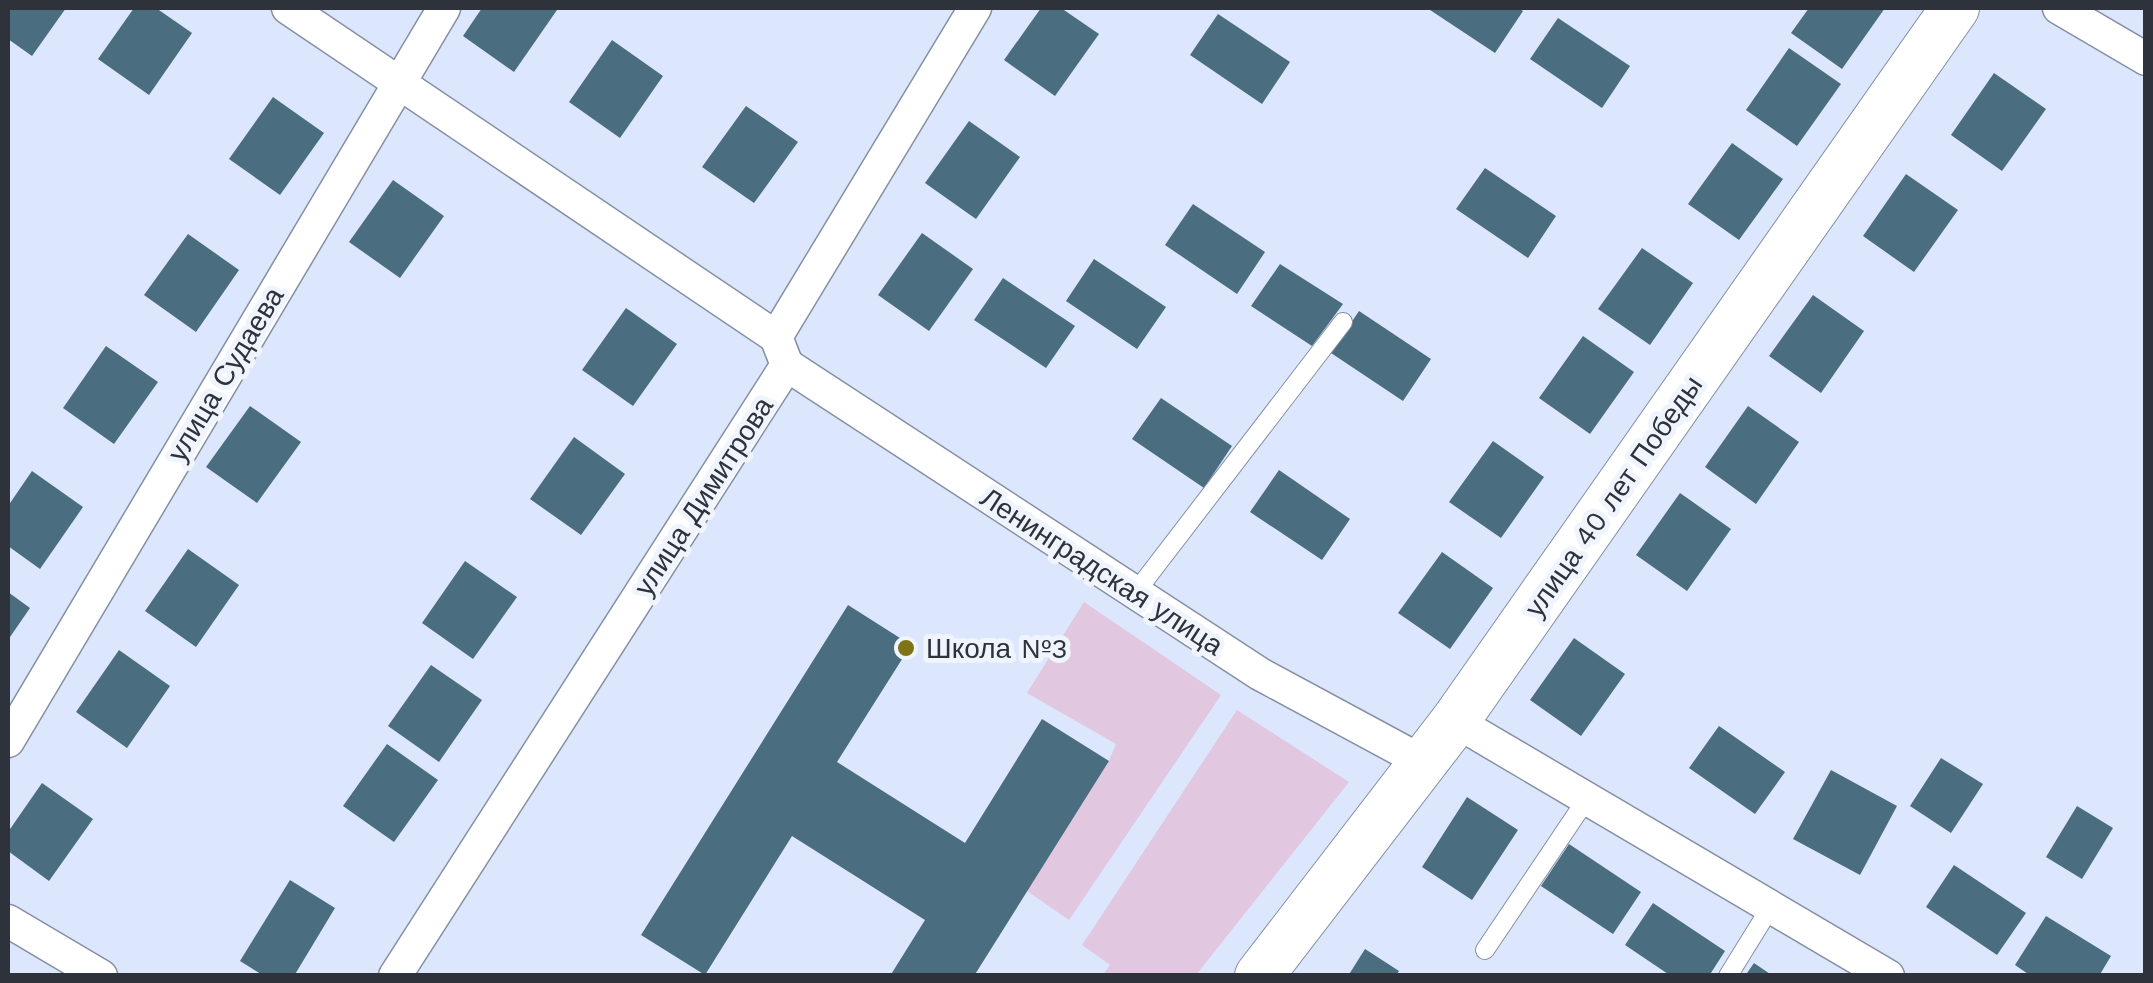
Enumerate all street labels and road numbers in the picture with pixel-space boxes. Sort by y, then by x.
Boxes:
street label: улица Судаева [160,281,291,467]
street label: улица 40 лет Победы [1518,369,1709,623]
street label: улица Димитрова [627,390,780,602]
street label: Ленинградская улица [974,481,1229,662]

